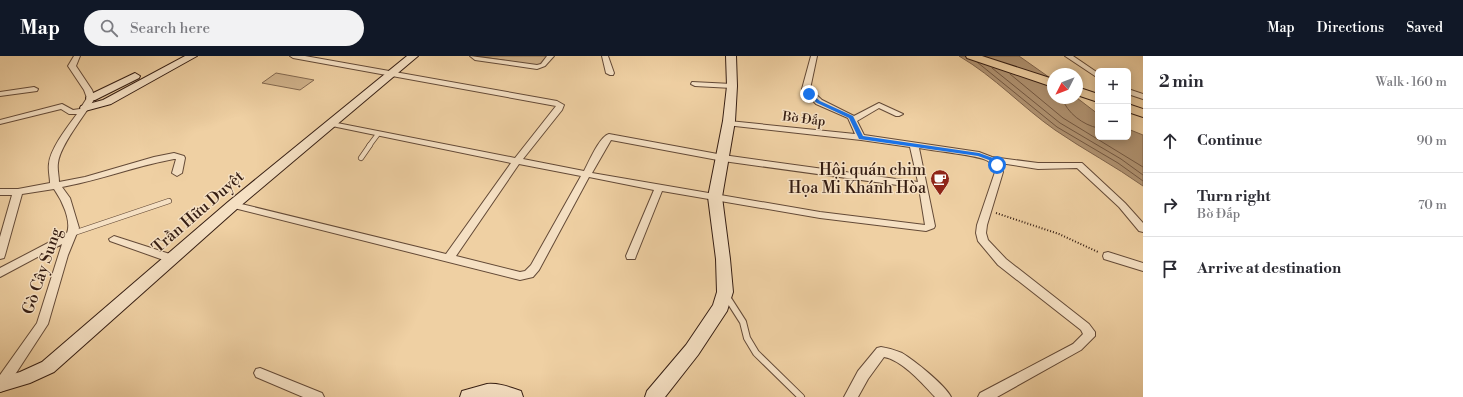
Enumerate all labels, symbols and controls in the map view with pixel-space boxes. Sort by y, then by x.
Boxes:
search box [84,10,364,46]
text: Map [20,16,60,40]
icon: search [98,17,120,39]
text: Search here [130,19,210,38]
text: Map [1267,19,1295,37]
text: Directions [1317,19,1384,37]
text: Saved [1406,19,1443,37]
north arrow [1047,68,1083,104]
map controls [1095,68,1131,140]
button: + [1095,68,1131,104]
text: 2 min [1159,71,1204,93]
text: Walk · 160 m [1376,74,1447,90]
route end [800,85,818,103]
button: − [1095,104,1131,140]
street label: Bờ Đắp [781,108,826,130]
icon: ahead [1159,130,1181,152]
text: Continue [1197,131,1262,150]
text: 90 m [1416,133,1447,149]
route start [988,156,1006,174]
place label: Hội quán chim Họa Mi Khánh Hòa [789,160,927,198]
street label: Trần Hữu Duyệt [148,166,248,257]
cafe icon: Hội quán chim Họa Mi Khánh Hòa [929,168,951,196]
text: Turn right [1197,187,1271,206]
icon: right [1159,194,1181,216]
text: 70 m [1418,197,1447,213]
text: Bờ Đắp [1197,206,1240,222]
street label: Gò Cây Sung [18,224,66,317]
icon: arrive [1159,258,1181,280]
text: Arrive at destination [1197,259,1341,278]

